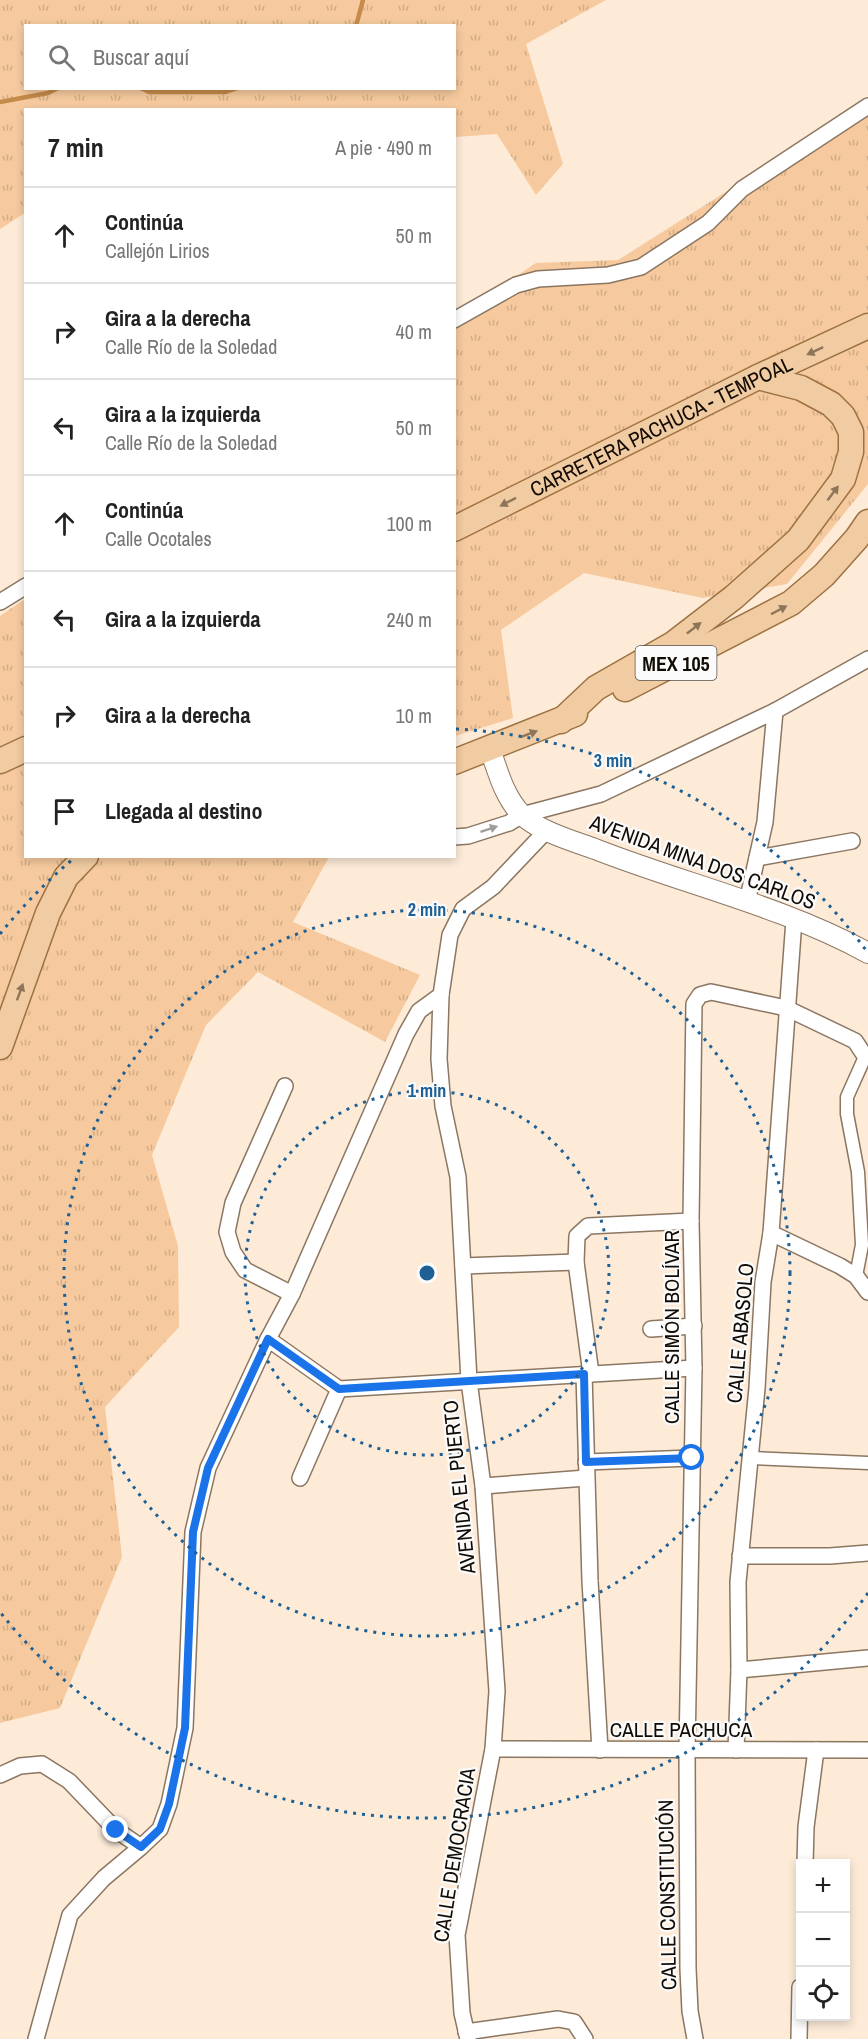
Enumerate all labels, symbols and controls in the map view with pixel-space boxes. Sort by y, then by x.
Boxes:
search box [24,24,456,90]
icon: search [45,41,78,74]
text: Buscar aquí [93,42,189,72]
text: 7 min [48,130,104,165]
text: A pie · 490 m [335,134,432,161]
text: Continúa [105,207,183,237]
icon: ahead [48,219,81,252]
text: 50 m [396,222,432,249]
text: Callejón Lirios [105,237,210,264]
text: Gira a la derecha [105,303,250,333]
icon: right [48,315,81,348]
text: 40 m [396,318,432,345]
text: Calle Río de la Soledad [105,333,277,360]
one-way arrow [806,346,823,355]
street label: CARRETERA PACHUCA - TEMPOAL [525,349,797,503]
text: Gira a la izquierda [105,399,260,429]
icon: left [48,411,81,444]
text: 50 m [396,414,432,441]
text: Calle Río de la Soledad [105,429,277,456]
one-way arrow [827,485,839,501]
text: Continúa [105,495,183,525]
one-way arrow [499,497,516,507]
icon: ahead [48,507,81,540]
text: 100 m [386,510,432,537]
text: Calle Ocotales [105,525,212,552]
icon: left [48,603,81,636]
text: Gira a la izquierda [105,604,260,634]
one-way arrow [770,605,787,615]
text: 240 m [386,606,432,633]
one-way arrow [686,621,702,634]
road number: MEX 105 [636,646,716,680]
icon: right [48,699,81,732]
text: Gira a la derecha [105,700,250,730]
text: 10 m [396,702,432,729]
one-way arrow [520,729,538,738]
text: 3 min [594,748,632,773]
icon: arrive [48,795,81,828]
text: Llegada al destino [105,796,262,826]
street label: AVENIDA MINA DOS CARLOS [585,807,820,916]
one-way arrow [480,824,498,833]
text: 2 min [408,897,446,922]
one-way arrow [15,983,25,1001]
text: 1 min [408,1078,446,1103]
street label: CALLE SIMÓN BOLÍVAR [657,1230,686,1424]
street label: CALLE ABASOLO [719,1262,761,1404]
centre of rings [417,1263,437,1283]
street label: AVENIDA EL PUERTO [435,1399,483,1576]
route start [678,1444,704,1470]
street label: CALLE PACHUCA [610,1715,753,1744]
street label: CALLE DEMOCRACIA [426,1765,482,1944]
street label: CALLE CONSTITUCIÓN [651,1800,683,1990]
route end [102,1816,128,1842]
map controls [796,1859,850,2021]
button: + [796,1859,850,1913]
button: − [796,1913,850,1967]
button: locate [796,1967,850,2021]

